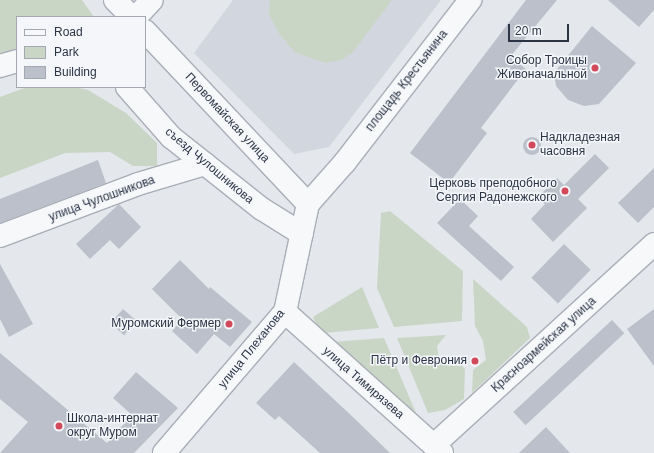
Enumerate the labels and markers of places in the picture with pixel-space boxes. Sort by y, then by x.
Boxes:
place label: Собор Троицы Живоначальной [497,54,587,82]
marker: Собор Троицы Живоначальной [590,63,600,73]
place label: Надкладезная часовня [540,131,620,159]
marker: Надкладезная часовня [527,140,537,150]
place label: Церковь преподобного Сергия Радонежского [429,177,557,205]
marker: Церковь преподобного Сергия Радонежского [560,186,570,196]
place label: Муромский Фермер [111,317,221,331]
marker: Муромский Фермер [224,319,234,329]
place label: Пётр и Феврония [371,354,467,368]
marker: Пётр и Феврония [470,356,480,366]
place label: Школа-интернат округ Муром [67,412,158,440]
marker: Школа-интернат округ Муром [54,421,64,431]

